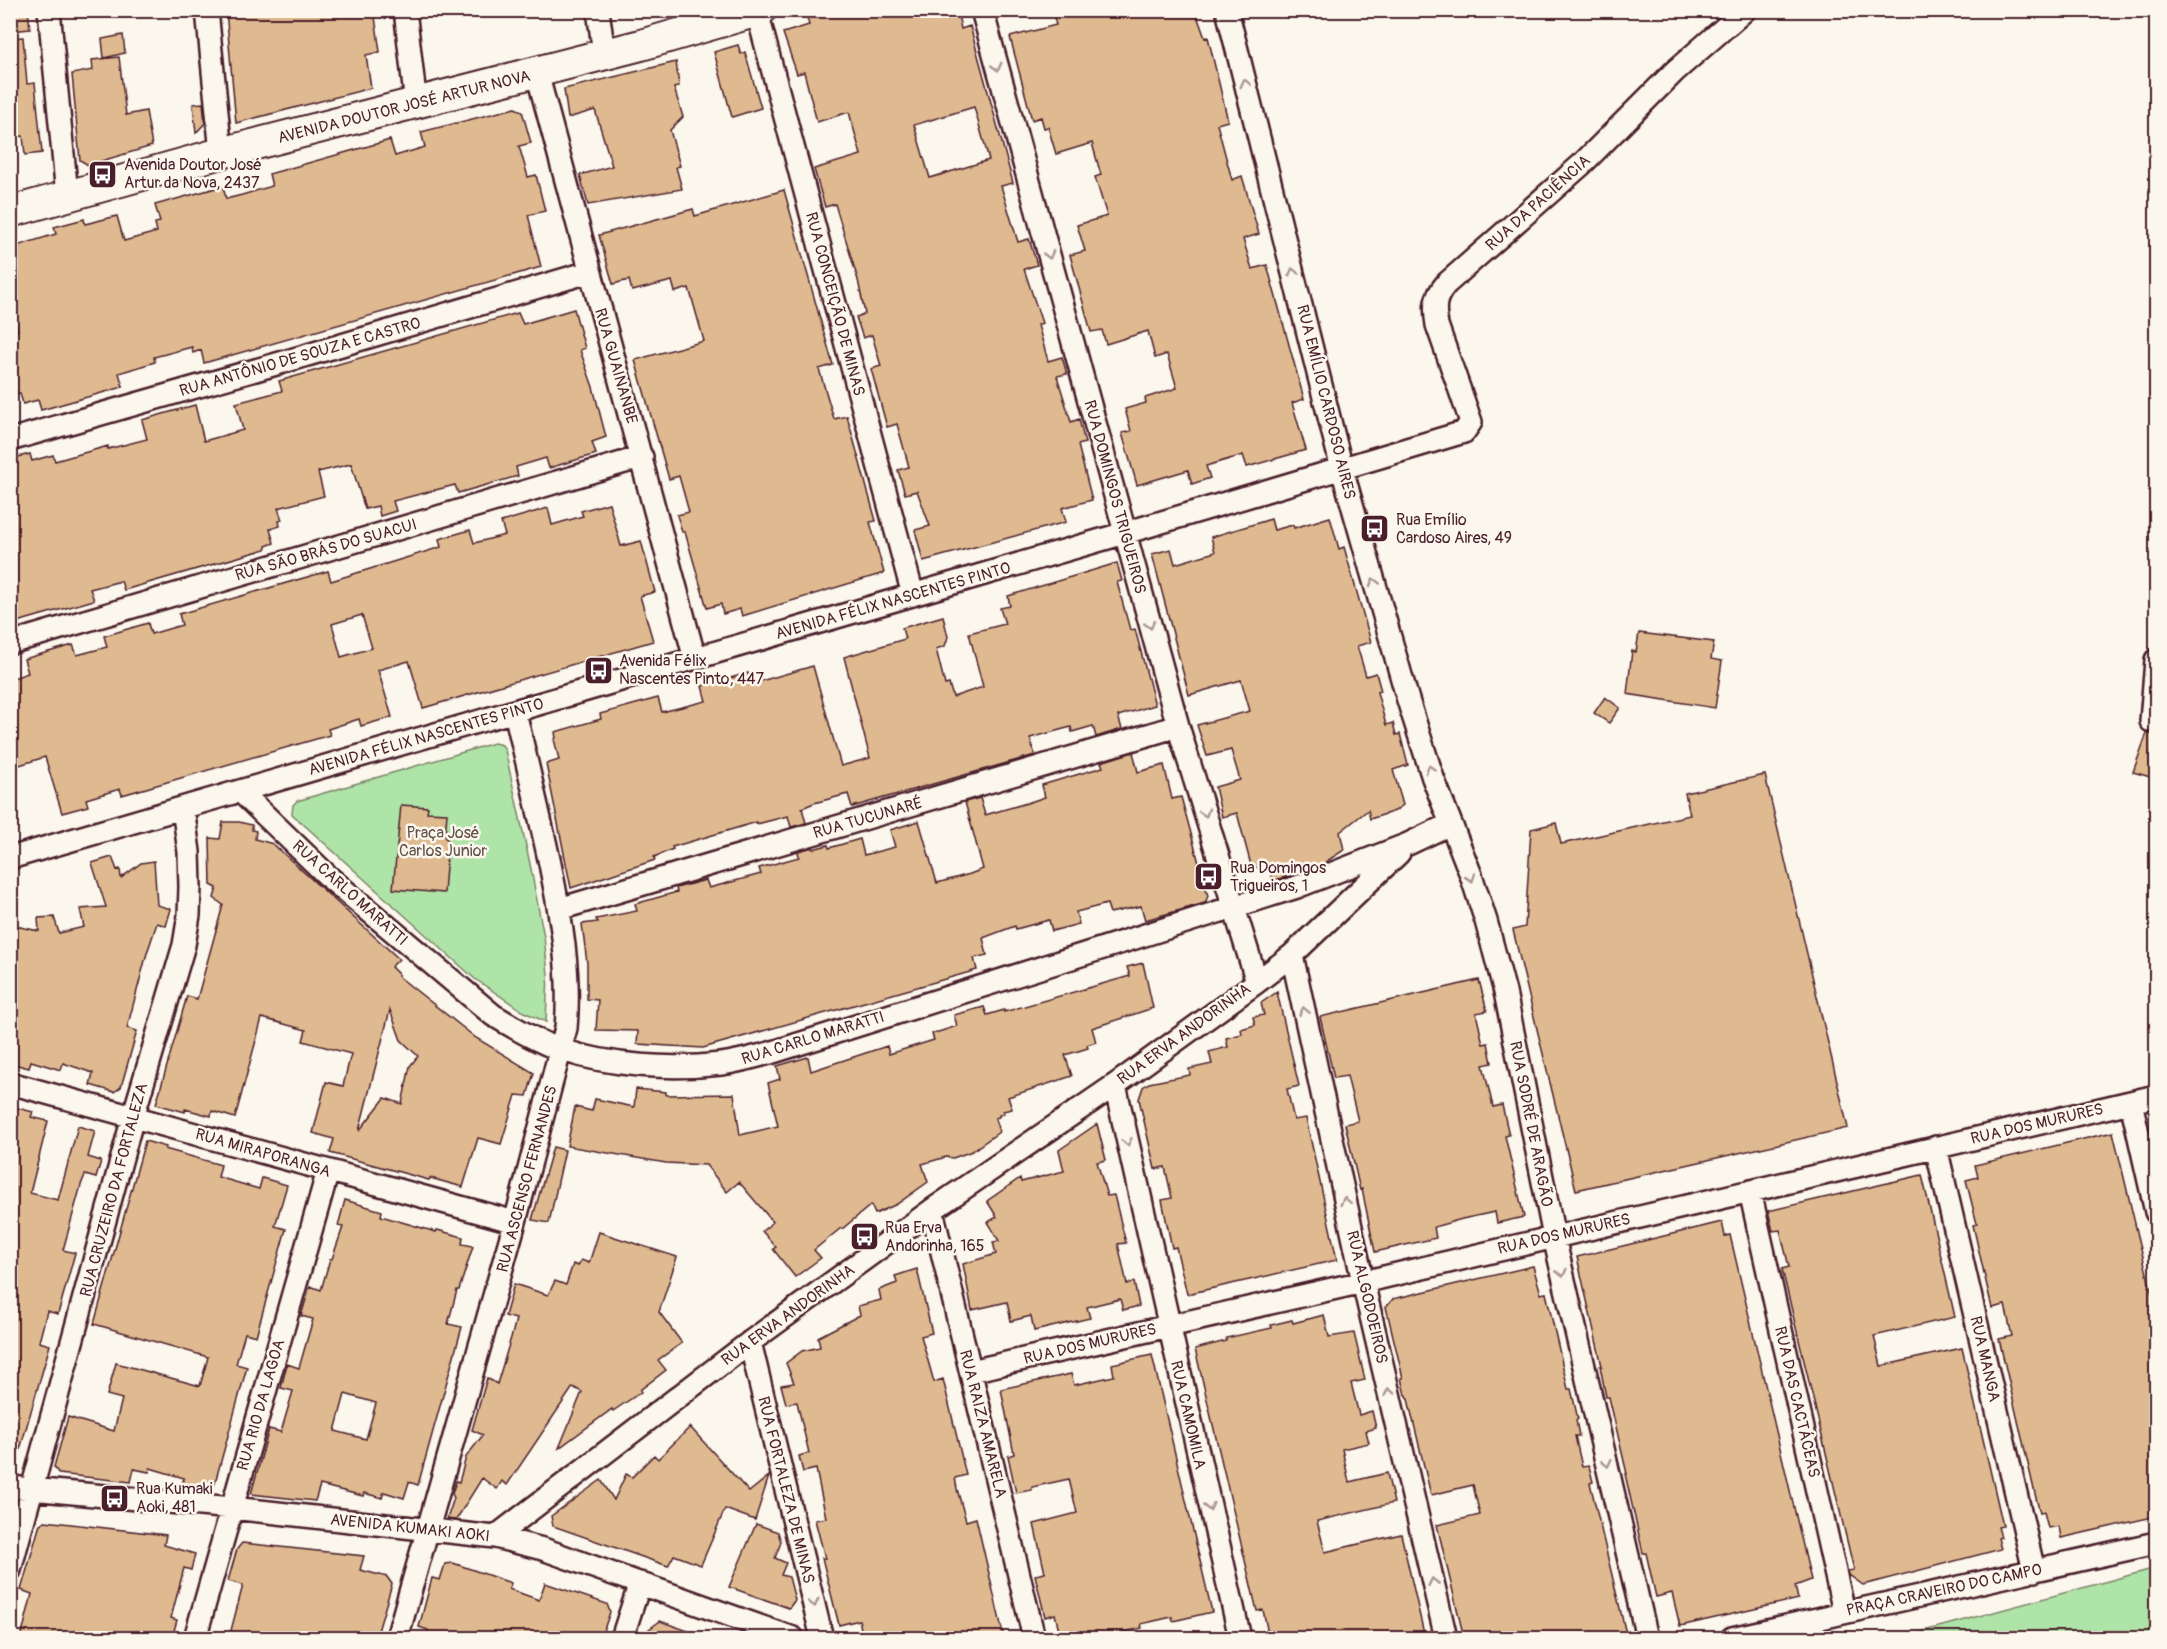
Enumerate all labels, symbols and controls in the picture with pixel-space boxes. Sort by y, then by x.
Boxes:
one-way arrow [990,62,1003,72]
street label: AVENIDA DOUTOR JOSÉ ARTUR NOVA [276,66,532,148]
one-way arrow [1240,78,1253,88]
street label: RUA DA PACIÊNCIA [1481,150,1594,255]
place label: Avenida Doutor José Artur da Nova, 2437 [124,155,262,193]
bus stop icon: Avenida Doutor José Artur da Nova, 2437 [87,158,119,190]
street label: RUA CONCEIÇÃO DE MINAS [801,210,869,398]
one-way arrow [1042,249,1054,260]
one-way arrow [1287,267,1300,277]
street label: RUA EMÍLIO CARDOSO AIRES [1292,303,1360,501]
street label: RUA GUAINANBE [590,306,642,426]
street label: RUA ANTÔNIO DE SOUZA E CASTRO [177,313,423,401]
street label: RUA DOMINGOS TRIGUEIROS [1079,398,1151,596]
place label: Rua Emílio Cardoso Aires, 49 [1396,510,1512,548]
bus stop icon: Rua Emílio Cardoso Aires, 49 [1359,513,1391,545]
street label: RUA SÃO BRÁS DO SUACUI [233,514,419,586]
street label: AVENIDA FÉLIX NASCENTES PINTO [773,558,1013,644]
one-way arrow [1369,577,1382,587]
one-way arrow [1143,620,1155,630]
place label: Avenida Félix Nascentes Pinto, 447 [619,651,765,689]
bus stop icon: Avenida Félix Nascentes Pinto, 447 [582,654,614,686]
street label: AVENIDA FÉLIX NASCENTES PINTO [306,694,546,780]
one-way arrow [1425,764,1437,775]
street label: RUA TUCUNARÉ [811,793,925,843]
one-way arrow [1198,807,1210,818]
park label: Praça José Carlos Junior [399,823,487,861]
street label: RUA CARLO MARATTI [288,836,412,950]
place label: Rua Domingos Trigueiros, 1 [1230,858,1326,896]
bus stop icon: Rua Domingos Trigueiros, 1 [1193,861,1225,893]
one-way arrow [1464,872,1477,883]
street label: RUA ERVA ANDORINHA [1113,979,1255,1089]
one-way arrow [1298,1006,1311,1016]
street label: RUA CARLO MARATTI [739,1007,887,1069]
street label: RUA SODRÉ DE ARAGÃO [1505,1039,1557,1209]
street label: RUA CRUZEIRO DA FORTALEZA [76,1081,152,1299]
street label: RUA ASCENSO FERNANDES [492,1083,562,1275]
street label: RUA DOS MURURES [1969,1099,2105,1149]
street label: RUA MIRAPORANGA [193,1124,333,1182]
one-way arrow [1120,1137,1133,1147]
one-way arrow [1340,1197,1353,1207]
street label: RUA DOS MURURES [1496,1209,1632,1259]
place label: Rua Erva Andorinha, 165 [885,1218,984,1256]
bus stop icon: Rua Erva Andorinha, 165 [848,1221,880,1253]
street label: RUA ALGODOEIROS [1342,1229,1392,1365]
street label: RUA ERVA ANDORINHA [717,1260,859,1370]
one-way arrow [1555,1267,1568,1277]
street label: RUA MANGA [1965,1314,2005,1404]
street label: RUA DOS MURURES [1022,1319,1158,1369]
street label: RUA DAS CACTÁCEAS [1770,1324,1824,1480]
street label: RUA RIO DA LAGOA [233,1337,289,1473]
street label: RUA RAIZA AMARELA [955,1348,1011,1500]
street label: RUA CAMOMILA [1166,1359,1210,1471]
one-way arrow [1383,1387,1396,1397]
street label: RUA FORTALEZA DE MINAS [753,1394,819,1586]
one-way arrow [1599,1457,1612,1467]
place label: Rua Kumaki Aoki, 481 [136,1479,213,1517]
bus stop icon: Rua Kumaki Aoki, 481 [99,1482,131,1514]
one-way arrow [1202,1501,1215,1511]
street label: AVENIDA KUMAKI AOKI [329,1510,491,1546]
street label: PRAÇA CRAVEIRO DO CAMPO [1844,1559,2044,1621]
one-way arrow [1427,1577,1440,1587]
one-way arrow [806,1598,819,1608]

